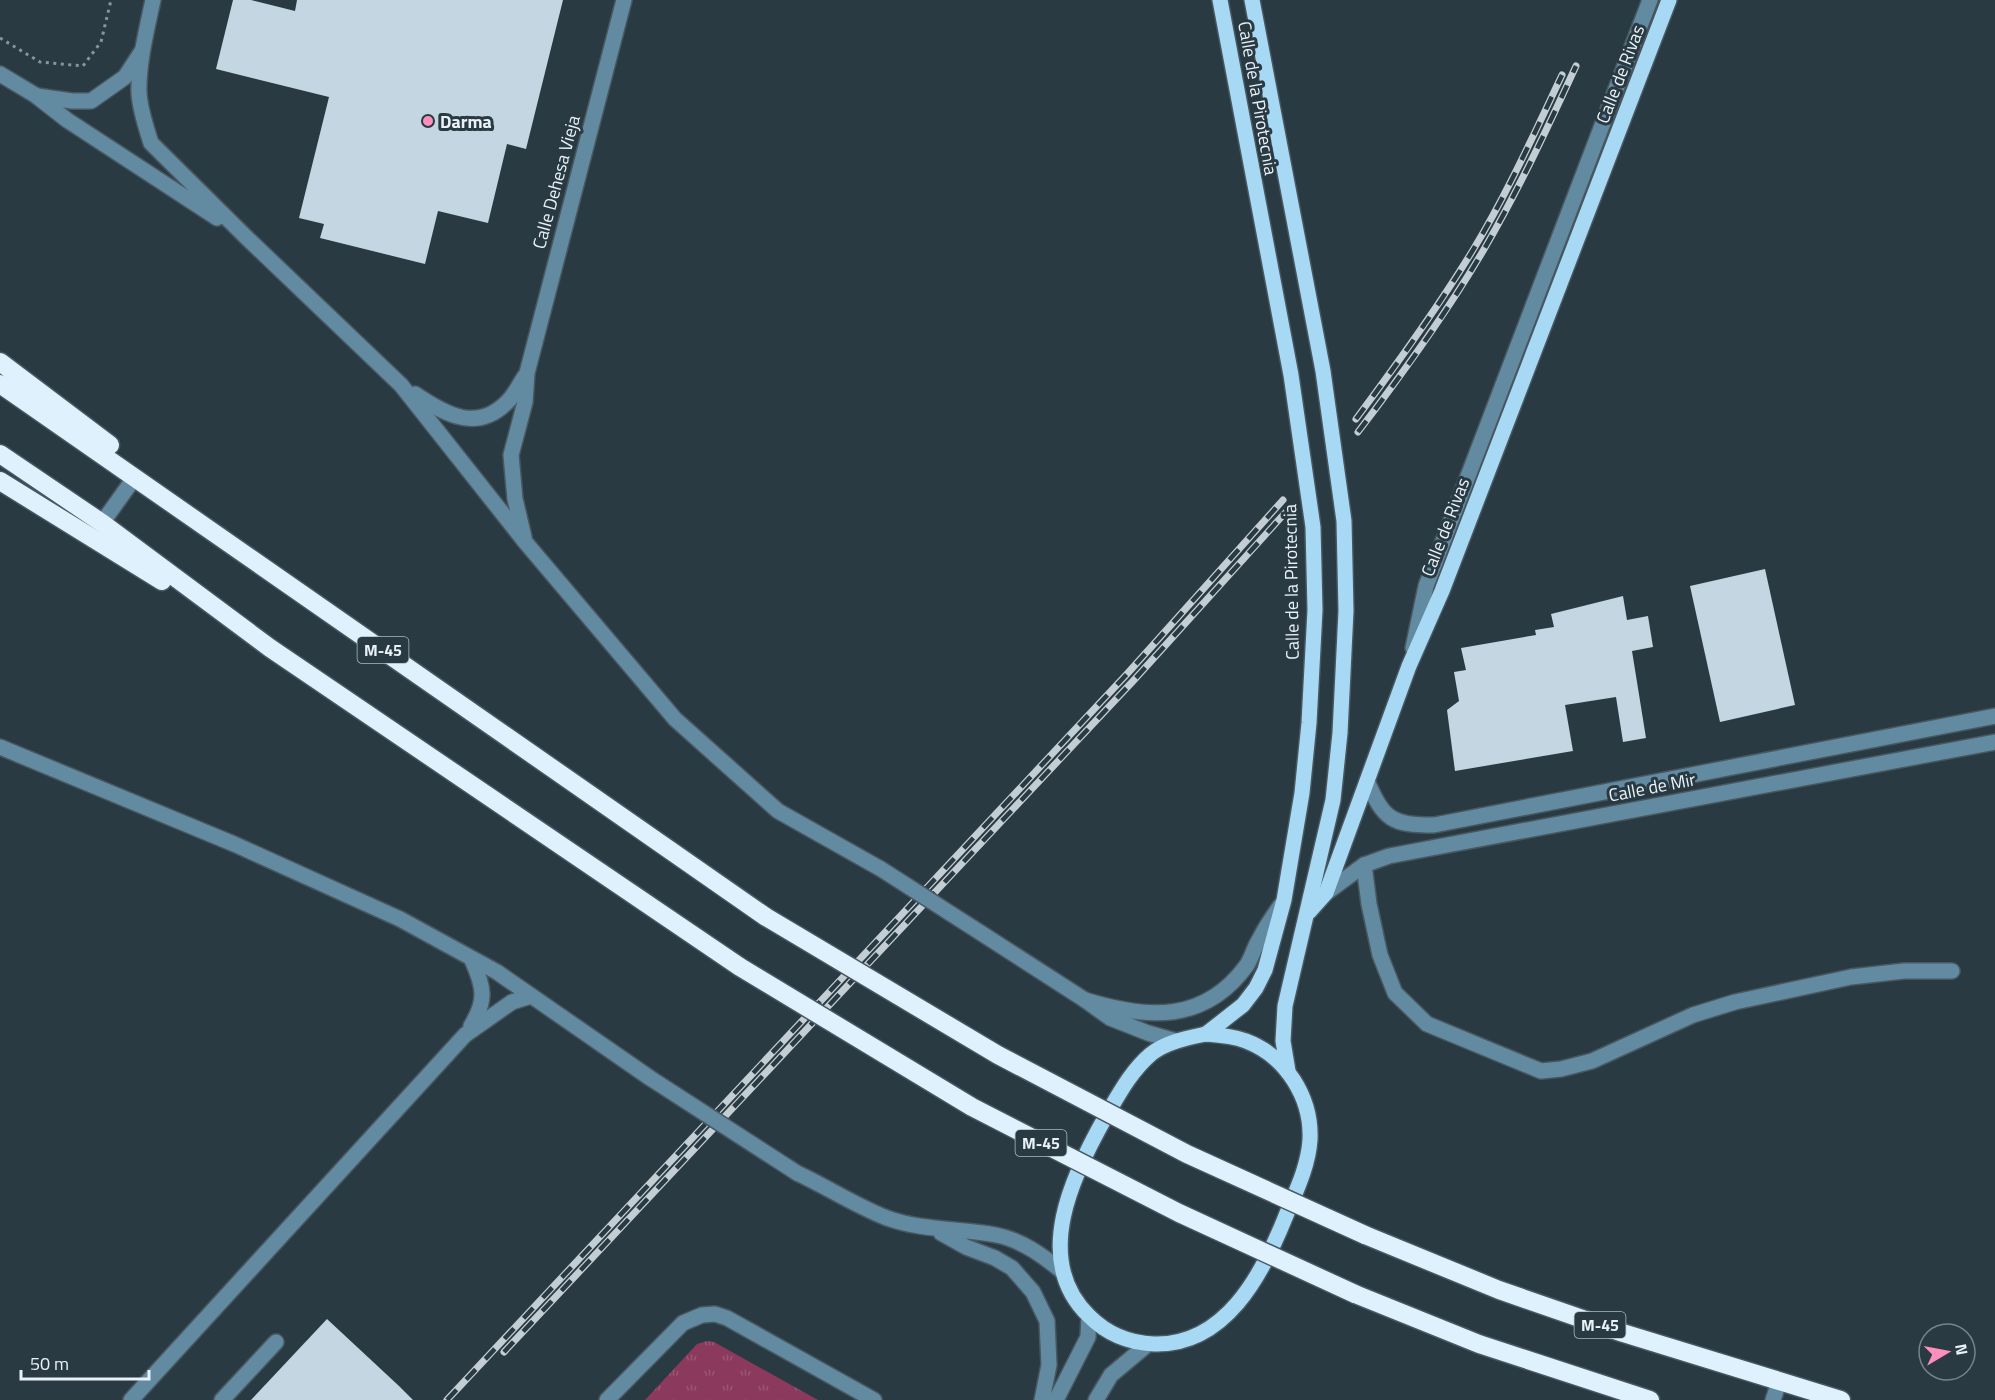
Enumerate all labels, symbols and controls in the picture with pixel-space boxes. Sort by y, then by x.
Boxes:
street label: Calle de la Pirotecnia [1231,19,1285,177]
street label: Calle de Rivas [1589,21,1651,127]
place label: Darma [440,108,492,135]
street label: Calle Dehesa Vieja [525,112,587,252]
marker: Darma [421,114,435,128]
street label: Calle de Rivas [1414,474,1476,580]
street label: Calle de la Pirotecnia [1276,504,1306,660]
road number: M-45 [358,637,409,663]
street label: Calle de Mir [1606,765,1698,809]
road number: M-45 [1016,1130,1066,1156]
road number: M-45 [1574,1312,1626,1338]
north arrow [1917,1322,1977,1382]
text: N [1949,1342,1975,1357]
scale bar [21,1343,148,1381]
text: 50 m [30,1350,69,1377]

